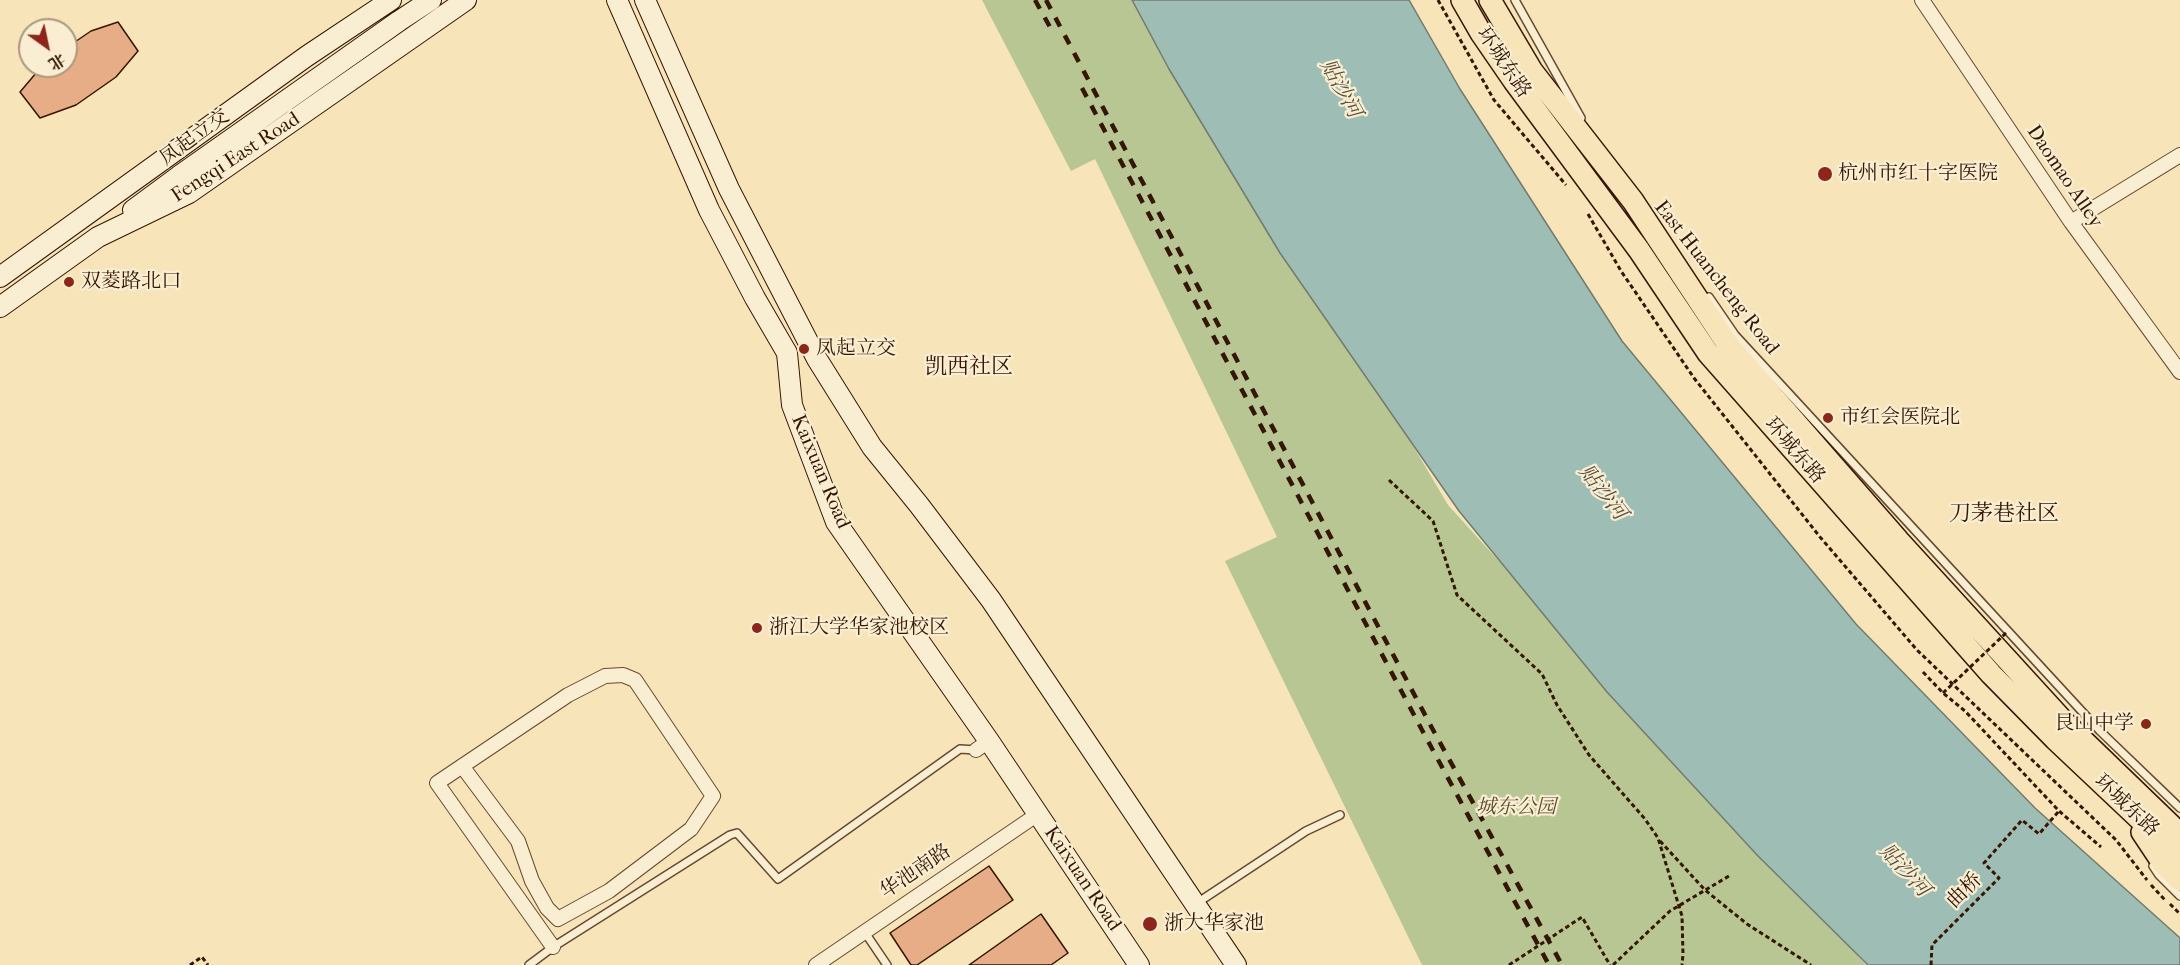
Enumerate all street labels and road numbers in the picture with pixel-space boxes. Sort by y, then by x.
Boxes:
street label: 环城东路 [1471,23,1535,103]
street label: 凤起立交 [156,105,234,171]
street label: Fengqi East Road [167,108,305,208]
street label: Daomao Alley [2021,121,2107,233]
street label: East Huancheng Road [1648,196,1784,360]
street label: Kaixuan Road [785,411,855,533]
street label: 环城东路 [1759,413,1829,489]
street label: 环城东路 [2089,770,2163,842]
street label: Kaixuan Road [1038,822,1126,936]
street label: 华池南路 [876,840,956,904]
street label: 曲桥 [1942,868,1988,914]

